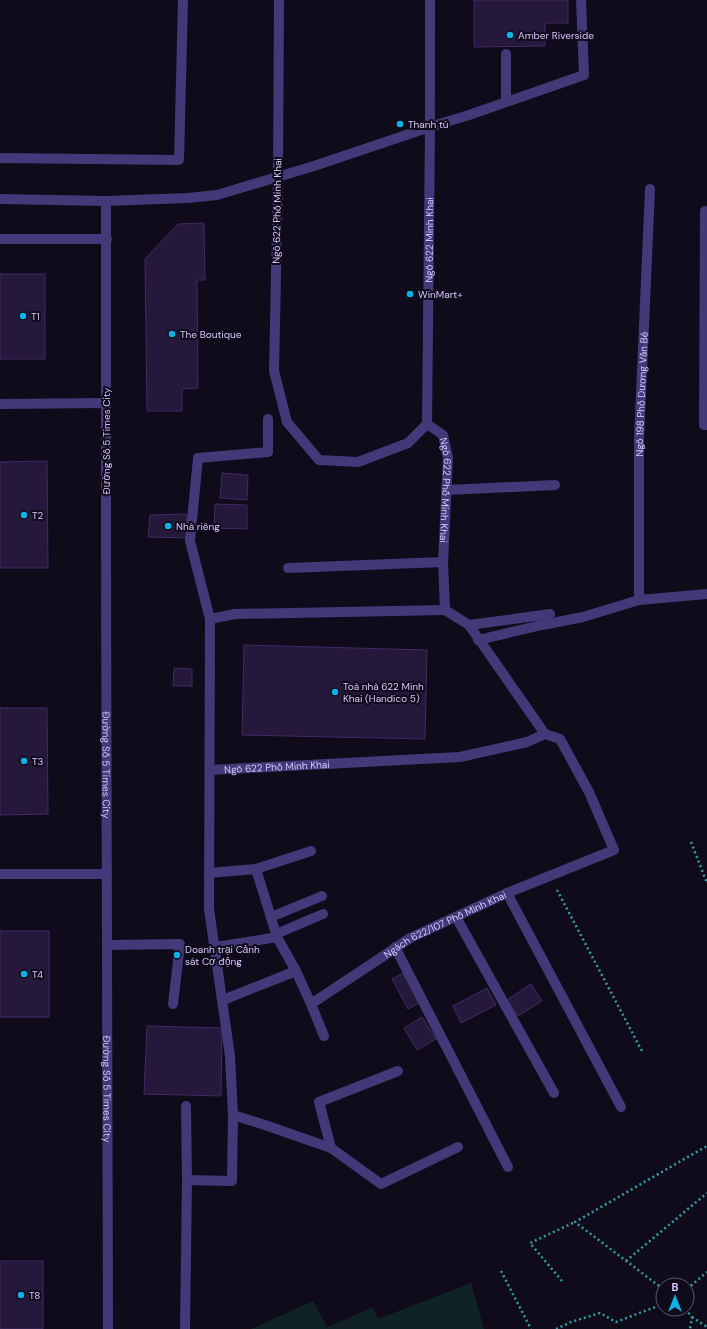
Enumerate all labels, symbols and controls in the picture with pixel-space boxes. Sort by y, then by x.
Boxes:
place label: Amber Riverside [518,29,594,42]
marker: Amber Riverside [505,30,515,40]
place label: Thanh tú [408,118,449,131]
marker: Thanh tú [395,119,405,129]
street label: Ngõ 622 Phố Minh Khai [270,158,284,264]
street label: Ngõ 622 Minh Khai [422,197,436,283]
place label: WinMart+ [418,288,463,301]
marker: WinMart+ [405,289,415,299]
place label: T1 [31,310,40,323]
marker: T1 [18,311,28,321]
place label: The Boutique [180,328,242,341]
marker: The Boutique [167,329,177,339]
street label: Ngõ 198 Phố Dương Văn Bé [633,331,650,457]
street label: Đường Số 5 Times City [100,387,113,494]
street label: Ngõ 622 Phố Minh Khai [437,436,454,543]
place label: T2 [32,509,43,522]
marker: T2 [19,510,29,520]
place label: Nhà riêng [176,520,220,533]
marker: Nhà riêng [163,521,173,531]
place label: Toà nhà 622 Minh Khai (Handico 5) [343,680,424,705]
marker: Toà nhà 622 Minh Khai (Handico 5) [330,687,340,697]
street label: Đường Số 5 Times City [100,711,113,819]
place label: T3 [32,755,43,768]
marker: T3 [19,756,29,766]
street label: Ngõ 622 Phố Minh Khai [224,757,330,776]
street label: Ngách 622/107 Phố Minh Khai [381,888,508,961]
place label: Doanh trại Cảnh sát Cơ động [185,943,260,968]
marker: Doanh trại Cảnh sát Cơ động [172,950,182,960]
place label: T4 [32,968,43,981]
marker: T4 [19,969,29,979]
street label: Đường Số 5 Times City [101,1035,114,1143]
north arrow [655,1277,695,1317]
text: B [671,1280,679,1294]
place label: T8 [29,1289,40,1302]
marker: T8 [16,1290,26,1300]

